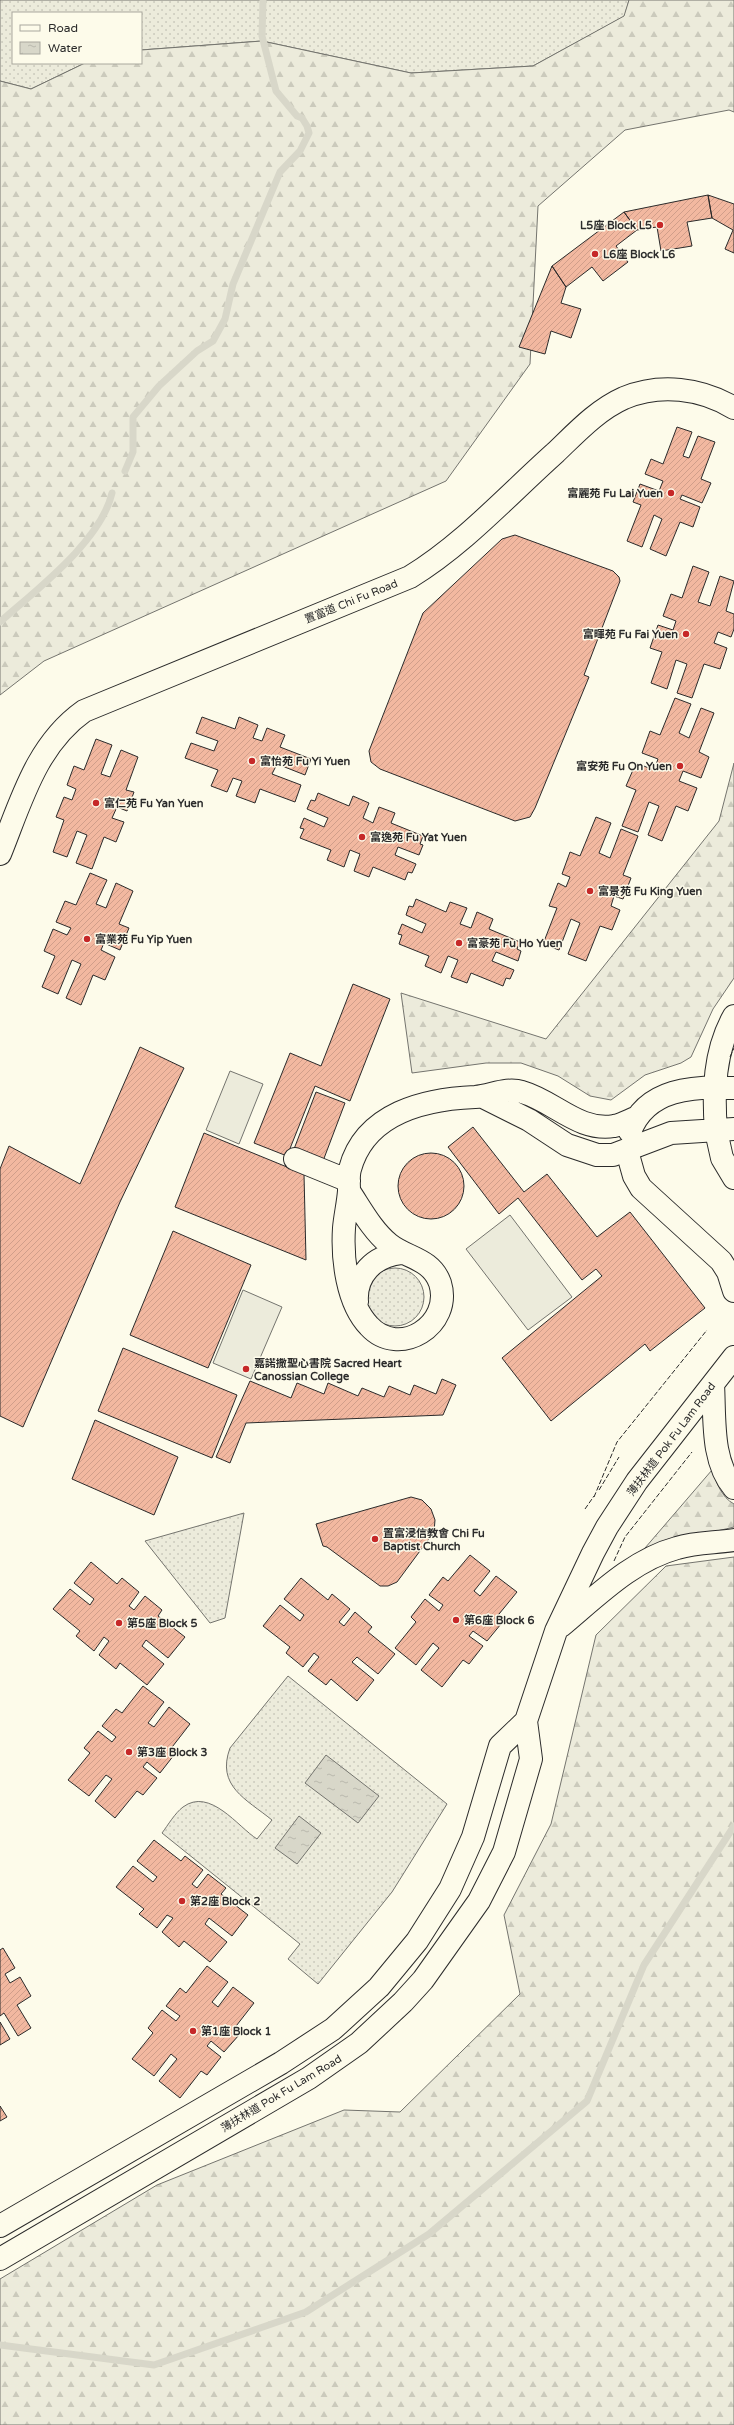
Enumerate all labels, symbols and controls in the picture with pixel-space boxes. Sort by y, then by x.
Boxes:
legend [12,12,142,64]
text: Road [48,21,78,35]
text: Water [48,41,83,55]
place label: L5座 Block L5 [580,219,652,232]
marker: L5座 Block L5 [655,220,665,230]
place label: L6座 Block L6 [603,248,675,261]
marker: L6座 Block L6 [590,249,600,259]
place label: 富麗苑 Fu Lai Yuen [567,487,663,500]
marker: 富麗苑 Fu Lai Yuen [666,488,676,498]
street label: 置富道 Chi Fu Road [303,577,400,626]
place label: 富暉苑 Fu Fai Yuen [583,628,678,641]
marker: 富暉苑 Fu Fai Yuen [681,629,691,639]
place label: 富怡苑 Fu Yi Yuen [260,755,350,768]
marker: 富怡苑 Fu Yi Yuen [247,756,257,766]
place label: 富安苑 Fu On Yuen [576,760,672,773]
marker: 富安苑 Fu On Yuen [675,761,685,771]
place label: 富仁苑 Fu Yan Yuen [104,797,204,810]
marker: 富仁苑 Fu Yan Yuen [91,798,101,808]
place label: 富逸苑 Fu Yat Yuen [370,831,467,844]
marker: 富逸苑 Fu Yat Yuen [357,832,367,842]
place label: 富景苑 Fu King Yuen [598,885,703,899]
marker: 富景苑 Fu King Yuen [585,886,595,896]
place label: 富業苑 Fu Yip Yuen [95,933,192,947]
marker: 富業苑 Fu Yip Yuen [82,934,92,944]
place label: 富豪苑 Fu Ho Yuen [467,937,563,950]
marker: 富豪苑 Fu Ho Yuen [454,938,464,948]
place label: 嘉諾撒聖心書院 Sacred Heart Canossian College [254,1357,403,1384]
marker: 嘉諾撒聖心書院 Sacred Heart Canossian College [241,1364,251,1374]
street label: 薄扶林道 Pok Fu Lam Road [624,1380,718,1499]
place label: 置富浸信教會 Chi Fu Baptist Church [383,1527,485,1554]
marker: 置富浸信教會 Chi Fu Baptist Church [370,1534,380,1544]
place label: 第6座 Block 6 [464,1614,534,1627]
marker: 第6座 Block 6 [451,1615,461,1625]
place label: 第5座 Block 5 [127,1617,197,1630]
marker: 第5座 Block 5 [114,1618,124,1628]
place label: 第3座 Block 3 [137,1746,207,1759]
marker: 第3座 Block 3 [124,1747,134,1757]
place label: 第2座 Block 2 [190,1895,260,1908]
marker: 第2座 Block 2 [177,1896,187,1906]
place label: 第1座 Block 1 [201,2025,271,2038]
marker: 第1座 Block 1 [188,2026,198,2036]
street label: 薄扶林道 Pok Fu Lam Road [218,2052,344,2135]

